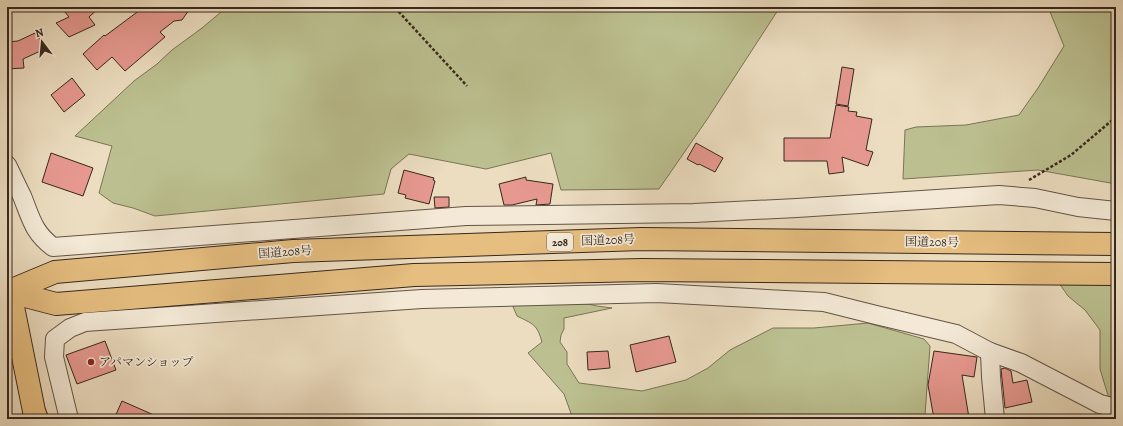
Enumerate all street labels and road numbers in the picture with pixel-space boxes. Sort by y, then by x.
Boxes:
street label: 国道208号 [581,231,635,249]
road number: 208 [547,233,573,251]
street label: 国道208号 [905,234,959,250]
street label: 国道208号 [258,242,312,262]

